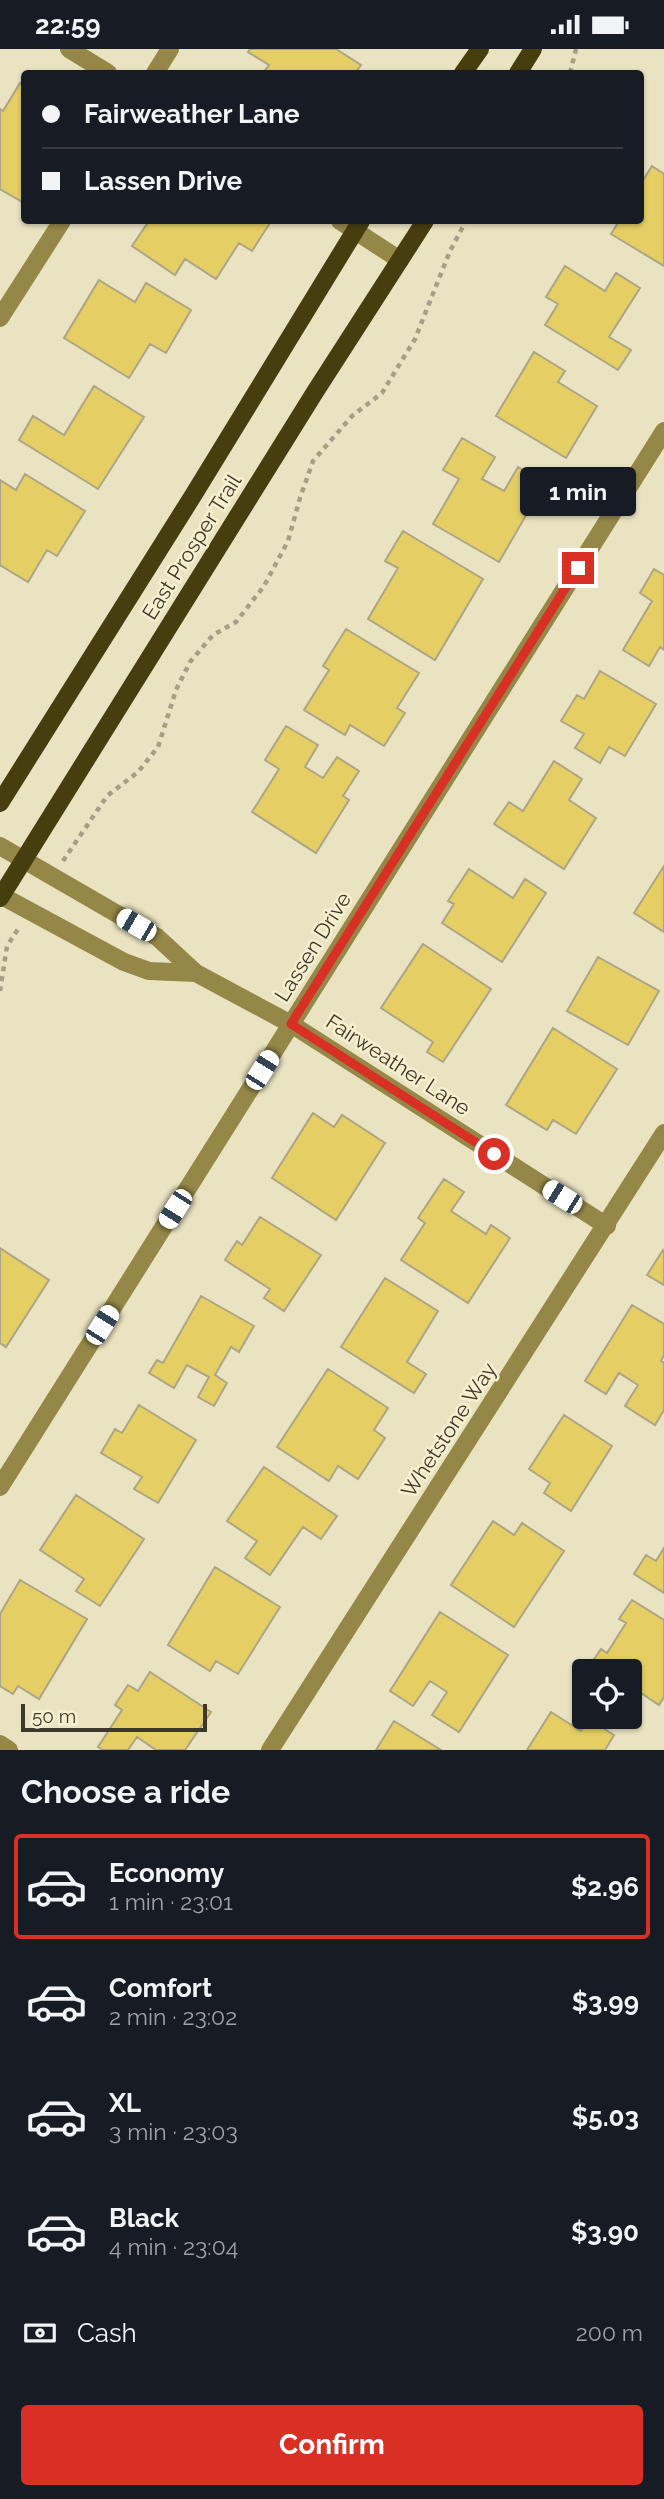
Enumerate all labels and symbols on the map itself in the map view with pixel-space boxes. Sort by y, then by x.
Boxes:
callout: 1 min [520,467,636,515]
street label: East Prosper Trail [137,469,246,624]
route end [562,552,594,584]
street label: Lassen Drive [269,888,356,1006]
car [113,905,160,945]
street label: Fairweather Lane [321,1009,475,1121]
car [242,1047,283,1093]
route start [478,1138,510,1170]
car [539,1177,586,1217]
car [155,1186,196,1232]
car [82,1302,123,1348]
street label: Whetstone Way [396,1358,501,1502]
scale bar [21,1701,206,1733]

